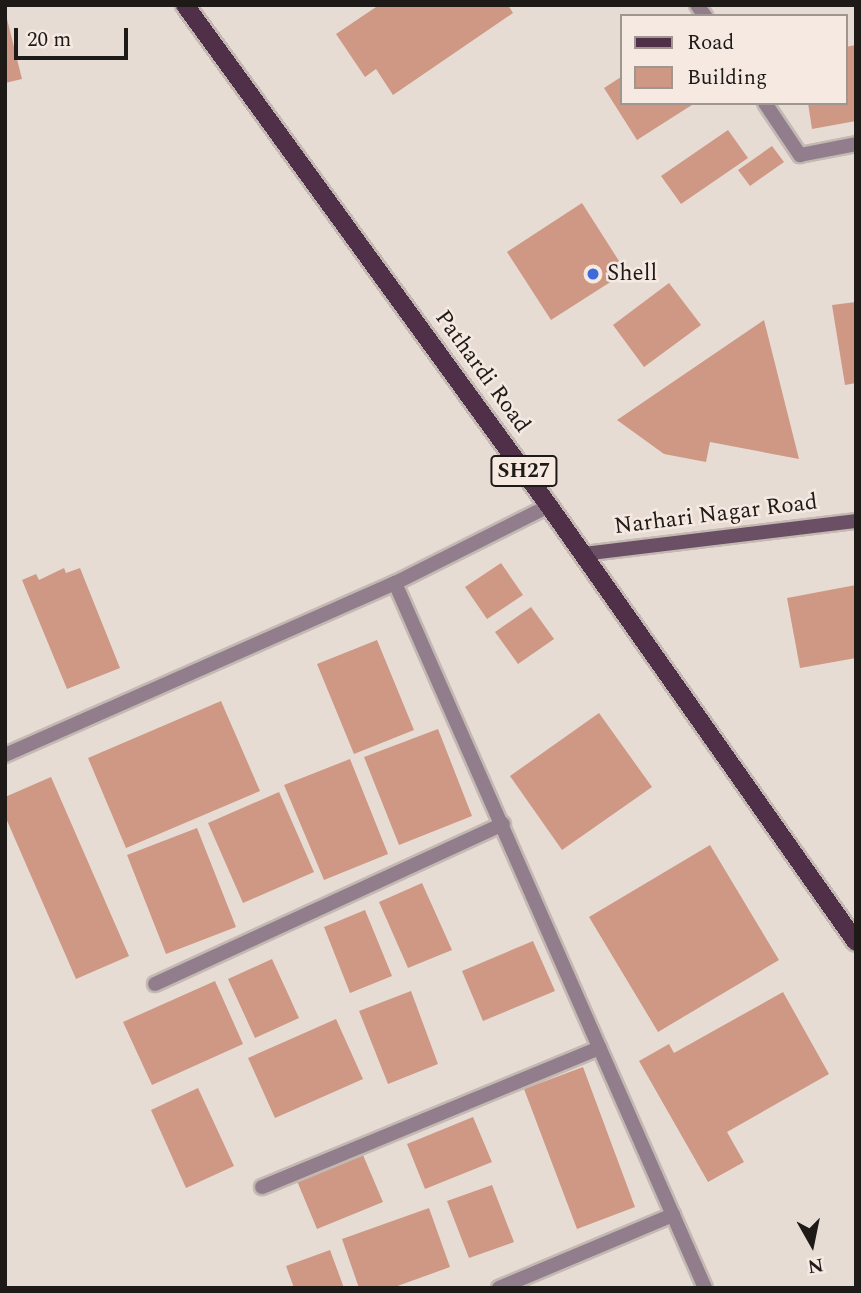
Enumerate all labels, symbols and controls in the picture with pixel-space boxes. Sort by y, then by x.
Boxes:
scale bar [18,14,131,58]
legend [620,14,847,105]
text: 20 m [27,24,71,56]
text: Road [687,27,734,59]
text: Building [687,62,767,94]
place label: Shell [607,260,657,288]
marker: Shell [585,266,601,282]
street label: Pathardi Road [428,305,536,439]
road number: SH27 [489,454,559,489]
street label: Narhari Nagar Road [613,489,819,541]
north arrow [777,1209,847,1279]
text: N [805,1250,825,1281]

